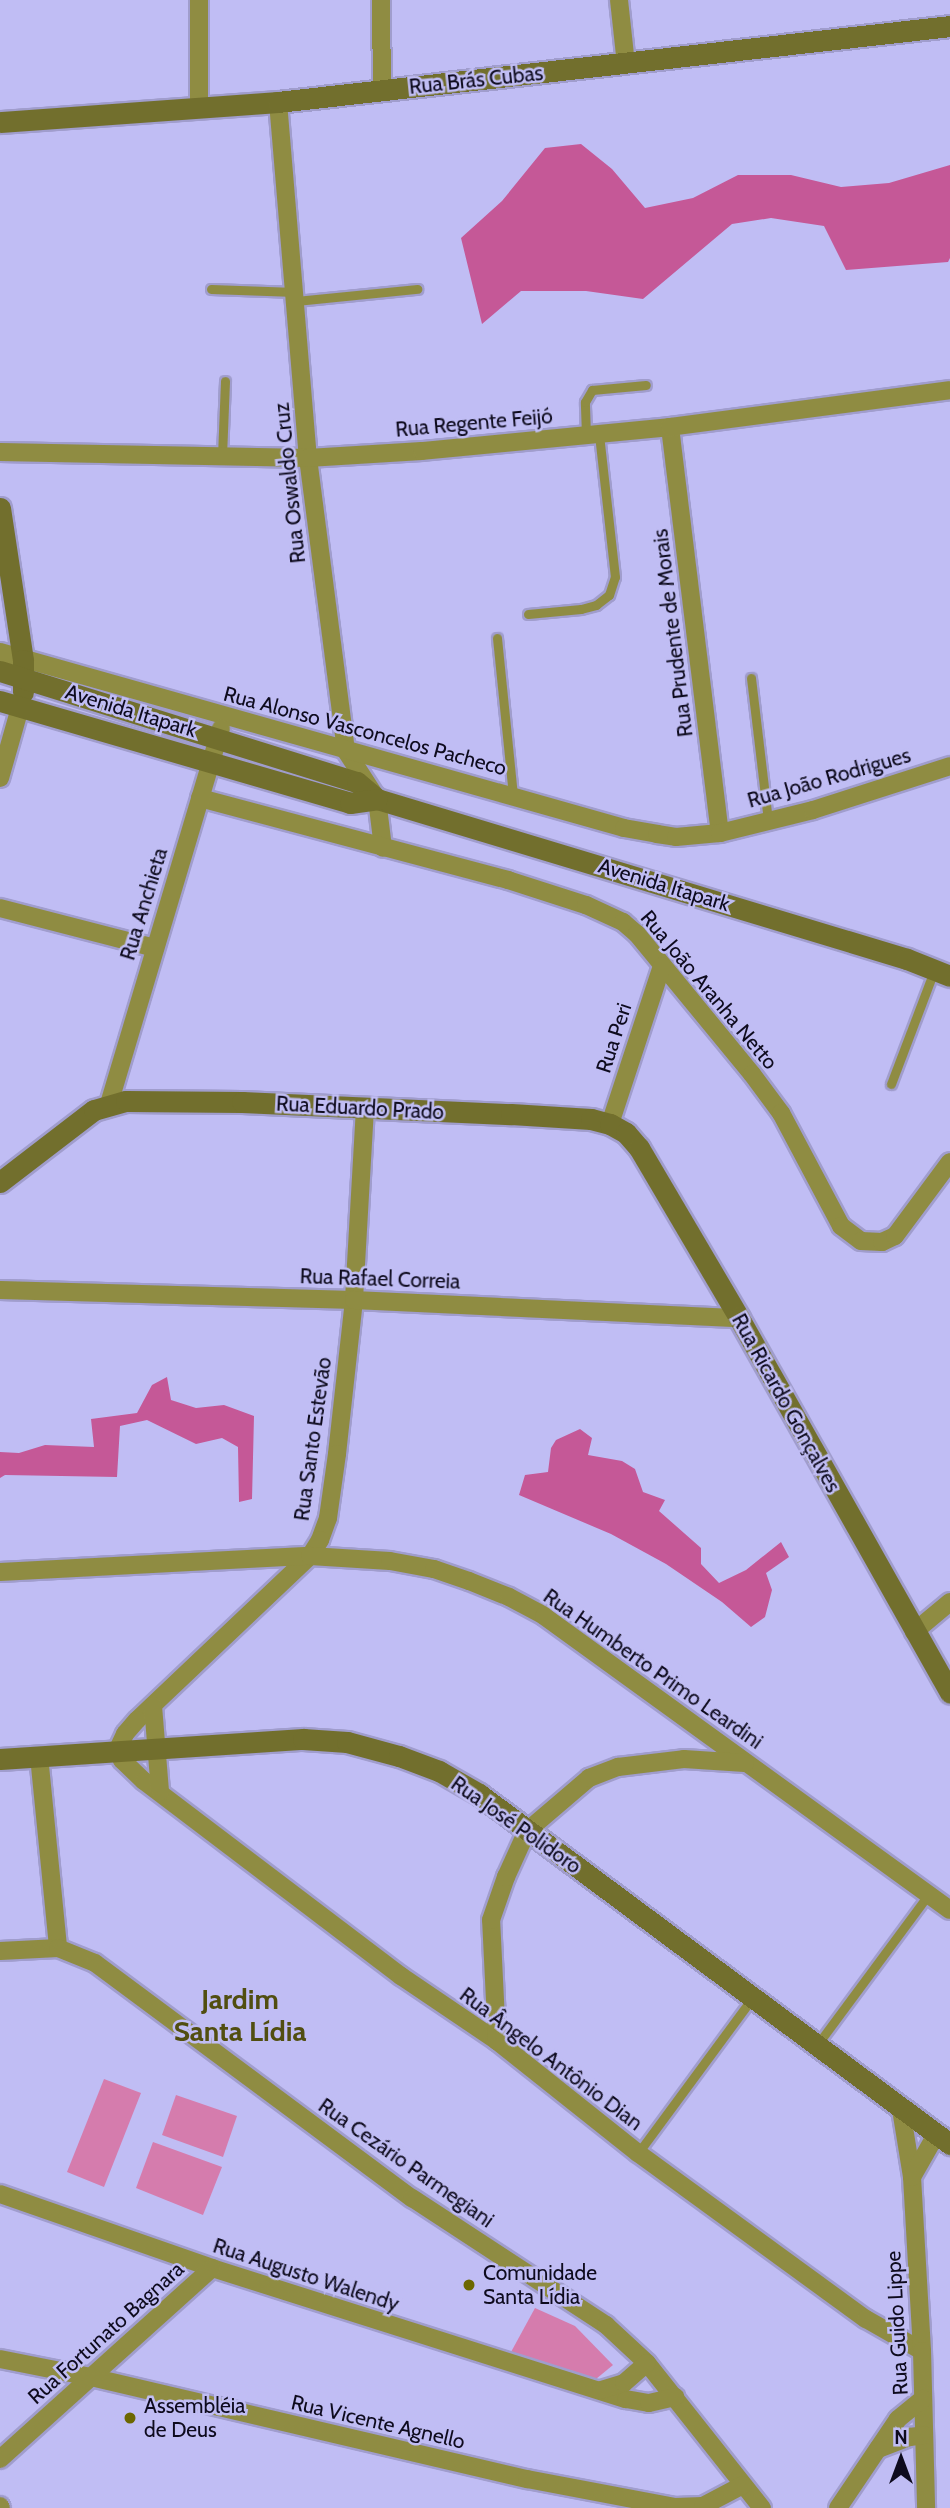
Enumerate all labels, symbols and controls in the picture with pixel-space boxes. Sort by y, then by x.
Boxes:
street label: Rua Brás Cubas [408,60,544,100]
street label: Rua Oswaldo Cruz [269,401,311,565]
street label: Rua Regente Feijó [394,404,554,442]
street label: Rua Prudente de Morais [648,528,698,738]
street label: Avenida Itapark [62,679,200,743]
street label: Rua Alonso Vasconcelos Pacheco [221,681,509,781]
street label: Rua João Rodrigues [744,743,914,813]
street label: Rua Anchieta [115,845,173,963]
street label: Avenida Itapark [595,853,733,917]
street label: Rua João Aranha Netto [635,905,783,1075]
street label: Rua Peri [591,1000,637,1076]
street label: Rua Eduardo Prado [275,1091,445,1125]
street label: Rua Rafael Correia [299,1264,461,1294]
street label: Rua Ricardo Gonçalves [726,1309,846,1497]
street label: Rua Santo Estevão [289,1355,337,1523]
street label: Rua Humberto Primo Leardini [538,1584,768,1754]
street label: Rua José Polidoro [446,1771,586,1879]
district label: Jardim Santa Lídia [174,1982,306,2048]
street label: Rua Ângelo Antônio Dian [455,1982,647,2136]
street label: Rua Cezário Parmegiani [314,2093,498,2233]
street label: Rua Augusto Walendy [210,2233,402,2317]
street label: Rua Guido Lippe [881,2250,913,2396]
street label: Rua Fortunato Bagnara [23,2256,189,2410]
place label: Comunidade Santa Lídia [483,2260,597,2310]
marker: Comunidade Santa Lídia [461,2277,477,2293]
street label: Rua Vicente Agnello [289,2390,467,2454]
place label: Assembléia de Deus [144,2393,245,2443]
marker: Assembléia de Deus [122,2410,138,2426]
north arrow [866,2424,936,2494]
text: N [894,2426,908,2449]

